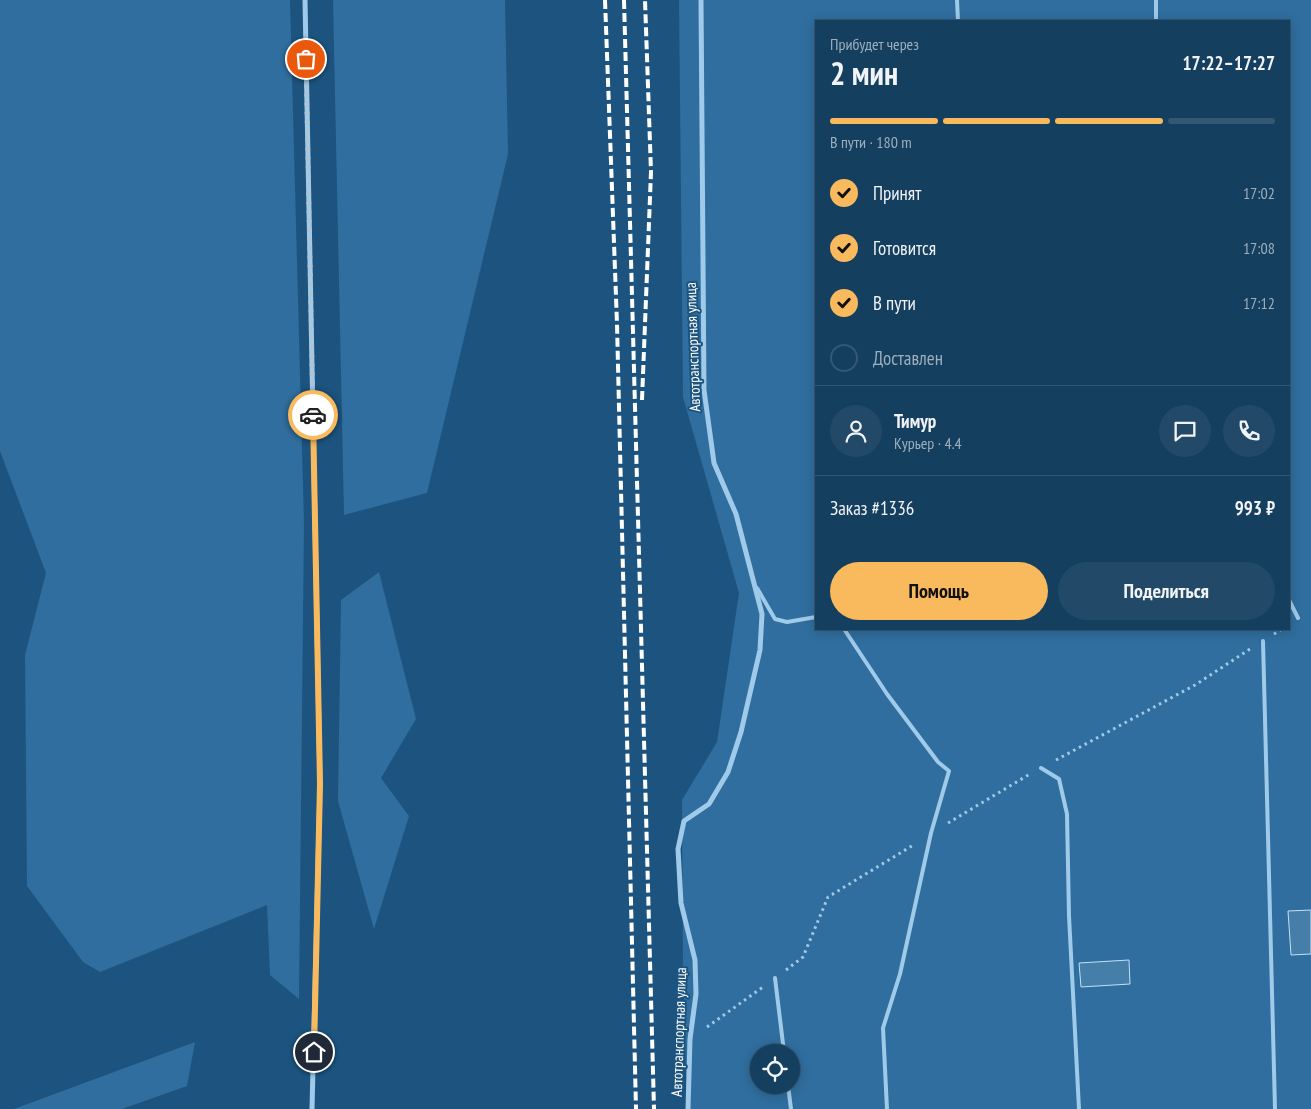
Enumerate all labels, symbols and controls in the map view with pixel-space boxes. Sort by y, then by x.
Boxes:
text: Прибудет через [830,34,919,54]
pin [285,38,327,80]
icon: bag [292,45,320,73]
text: 17:22–17:27 [1182,51,1275,75]
text: 2 мин [830,52,898,94]
text: В пути · 180 m [830,132,912,152]
icon: check [830,179,858,207]
text: Принят [873,181,921,205]
text: 17:02 [1243,183,1275,203]
icon: check [830,234,858,262]
text: Готовится [873,236,936,260]
text: 17:08 [1243,238,1275,258]
street label: Автотранспортная улица [681,282,704,412]
icon: check [830,289,858,317]
text: В пути [873,291,916,315]
text: 17:12 [1243,293,1275,313]
text: Доставлен [873,346,943,370]
courier [288,390,338,440]
icon: car [299,401,327,429]
button: person [830,405,882,457]
button: chat [1159,405,1211,457]
button: phone [1223,405,1275,457]
text: Тимур [894,409,936,433]
text: Курьер · 4.4 [894,433,962,453]
text: Заказ #1336 [830,496,914,520]
text: 993 ₽ [1235,496,1275,520]
button: Помощь [830,562,1048,620]
button: Поделиться [1058,562,1275,620]
street label: Автотранспортная улица [667,967,690,1097]
pin [293,1031,335,1073]
icon: home [300,1038,328,1066]
map controls [750,1044,800,1094]
button: locate [750,1044,800,1094]

